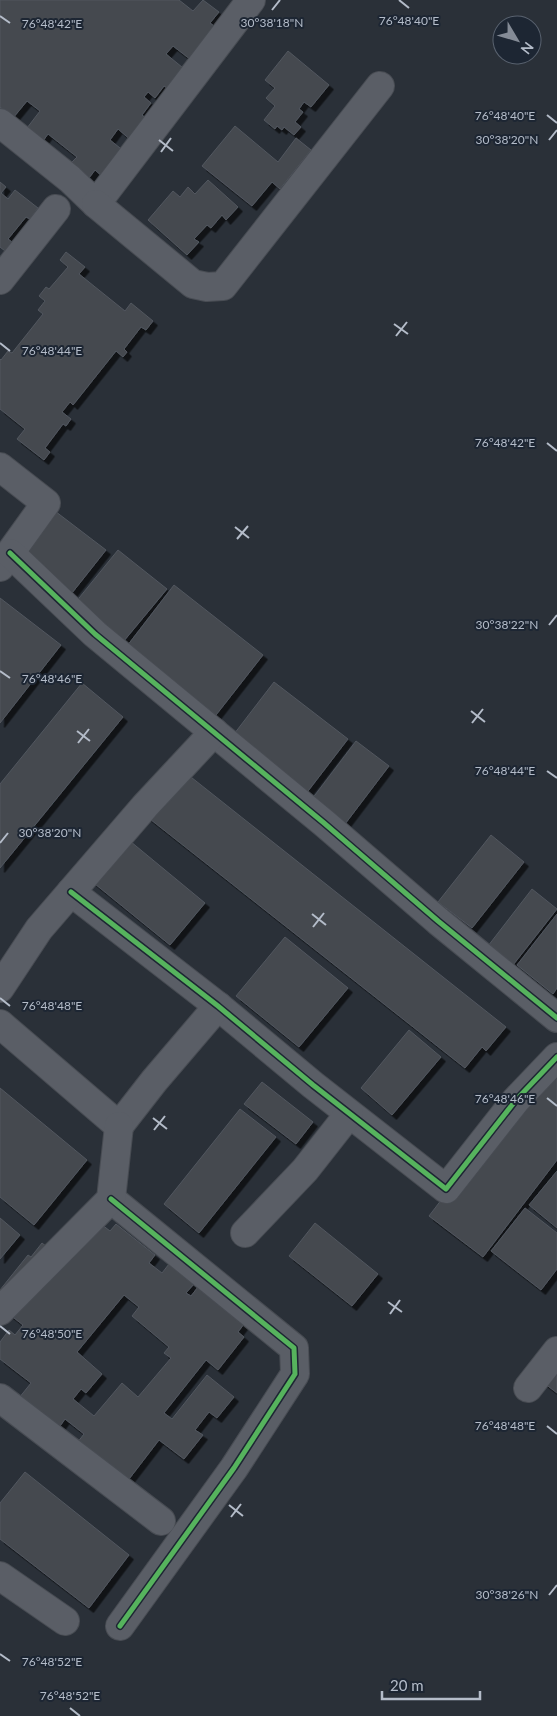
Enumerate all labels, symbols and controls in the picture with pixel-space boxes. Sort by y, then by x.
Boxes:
text: 76°48'40"E [379,13,439,28]
text: 30°38'18"N [241,15,303,30]
north arrow [492,15,542,65]
text: 76°48'42"E [22,16,82,31]
text: N [518,39,538,58]
text: 76°48'40"E [475,108,535,123]
text: 30°38'20"N [476,132,538,147]
text: 76°48'44"E [22,343,82,358]
text: 76°48'42"E [475,435,535,450]
text: 30°38'22"N [476,617,538,632]
text: 76°48'46"E [22,671,82,686]
text: 76°48'44"E [475,763,535,778]
text: 30°38'20"N [19,825,81,840]
text: 76°48'48"E [22,998,82,1013]
text: 76°48'46"E [475,1091,535,1106]
text: 76°48'50"E [22,1326,82,1341]
text: 76°48'48"E [475,1418,535,1433]
text: 30°38'26"N [476,1587,538,1602]
text: 76°48'52"E [22,1654,82,1669]
scale bar [382,1668,480,1700]
text: 20 m [390,1676,424,1694]
text: 76°48'52"E [40,1688,100,1703]

